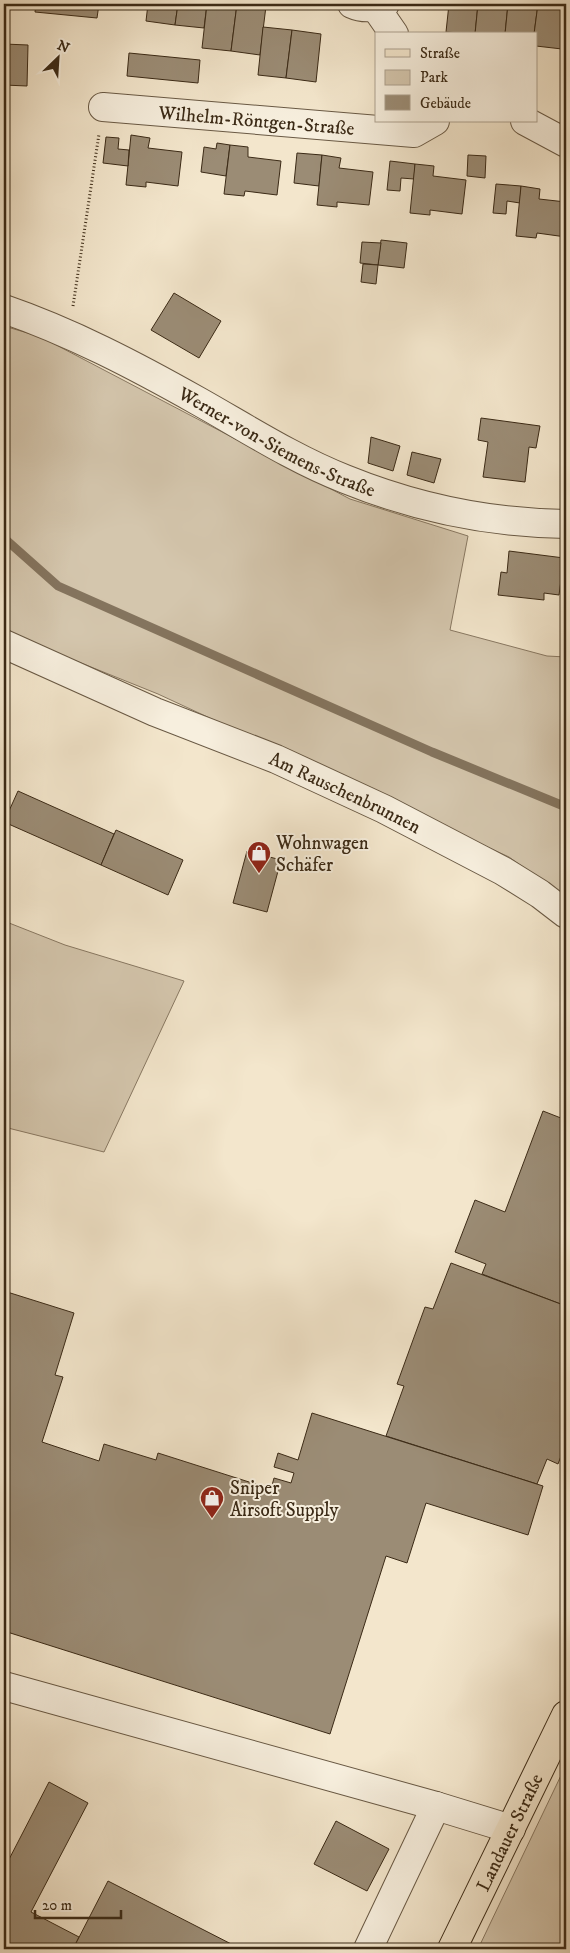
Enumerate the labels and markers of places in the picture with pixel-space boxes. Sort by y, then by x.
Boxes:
place label: Wohnwagen Schäfer [275,832,369,877]
shop icon: Wohnwagen Schäfer [246,840,272,874]
place label: Sniper Airsoft Supply [230,1477,339,1522]
shop icon: Sniper Airsoft Supply [199,1485,225,1519]

